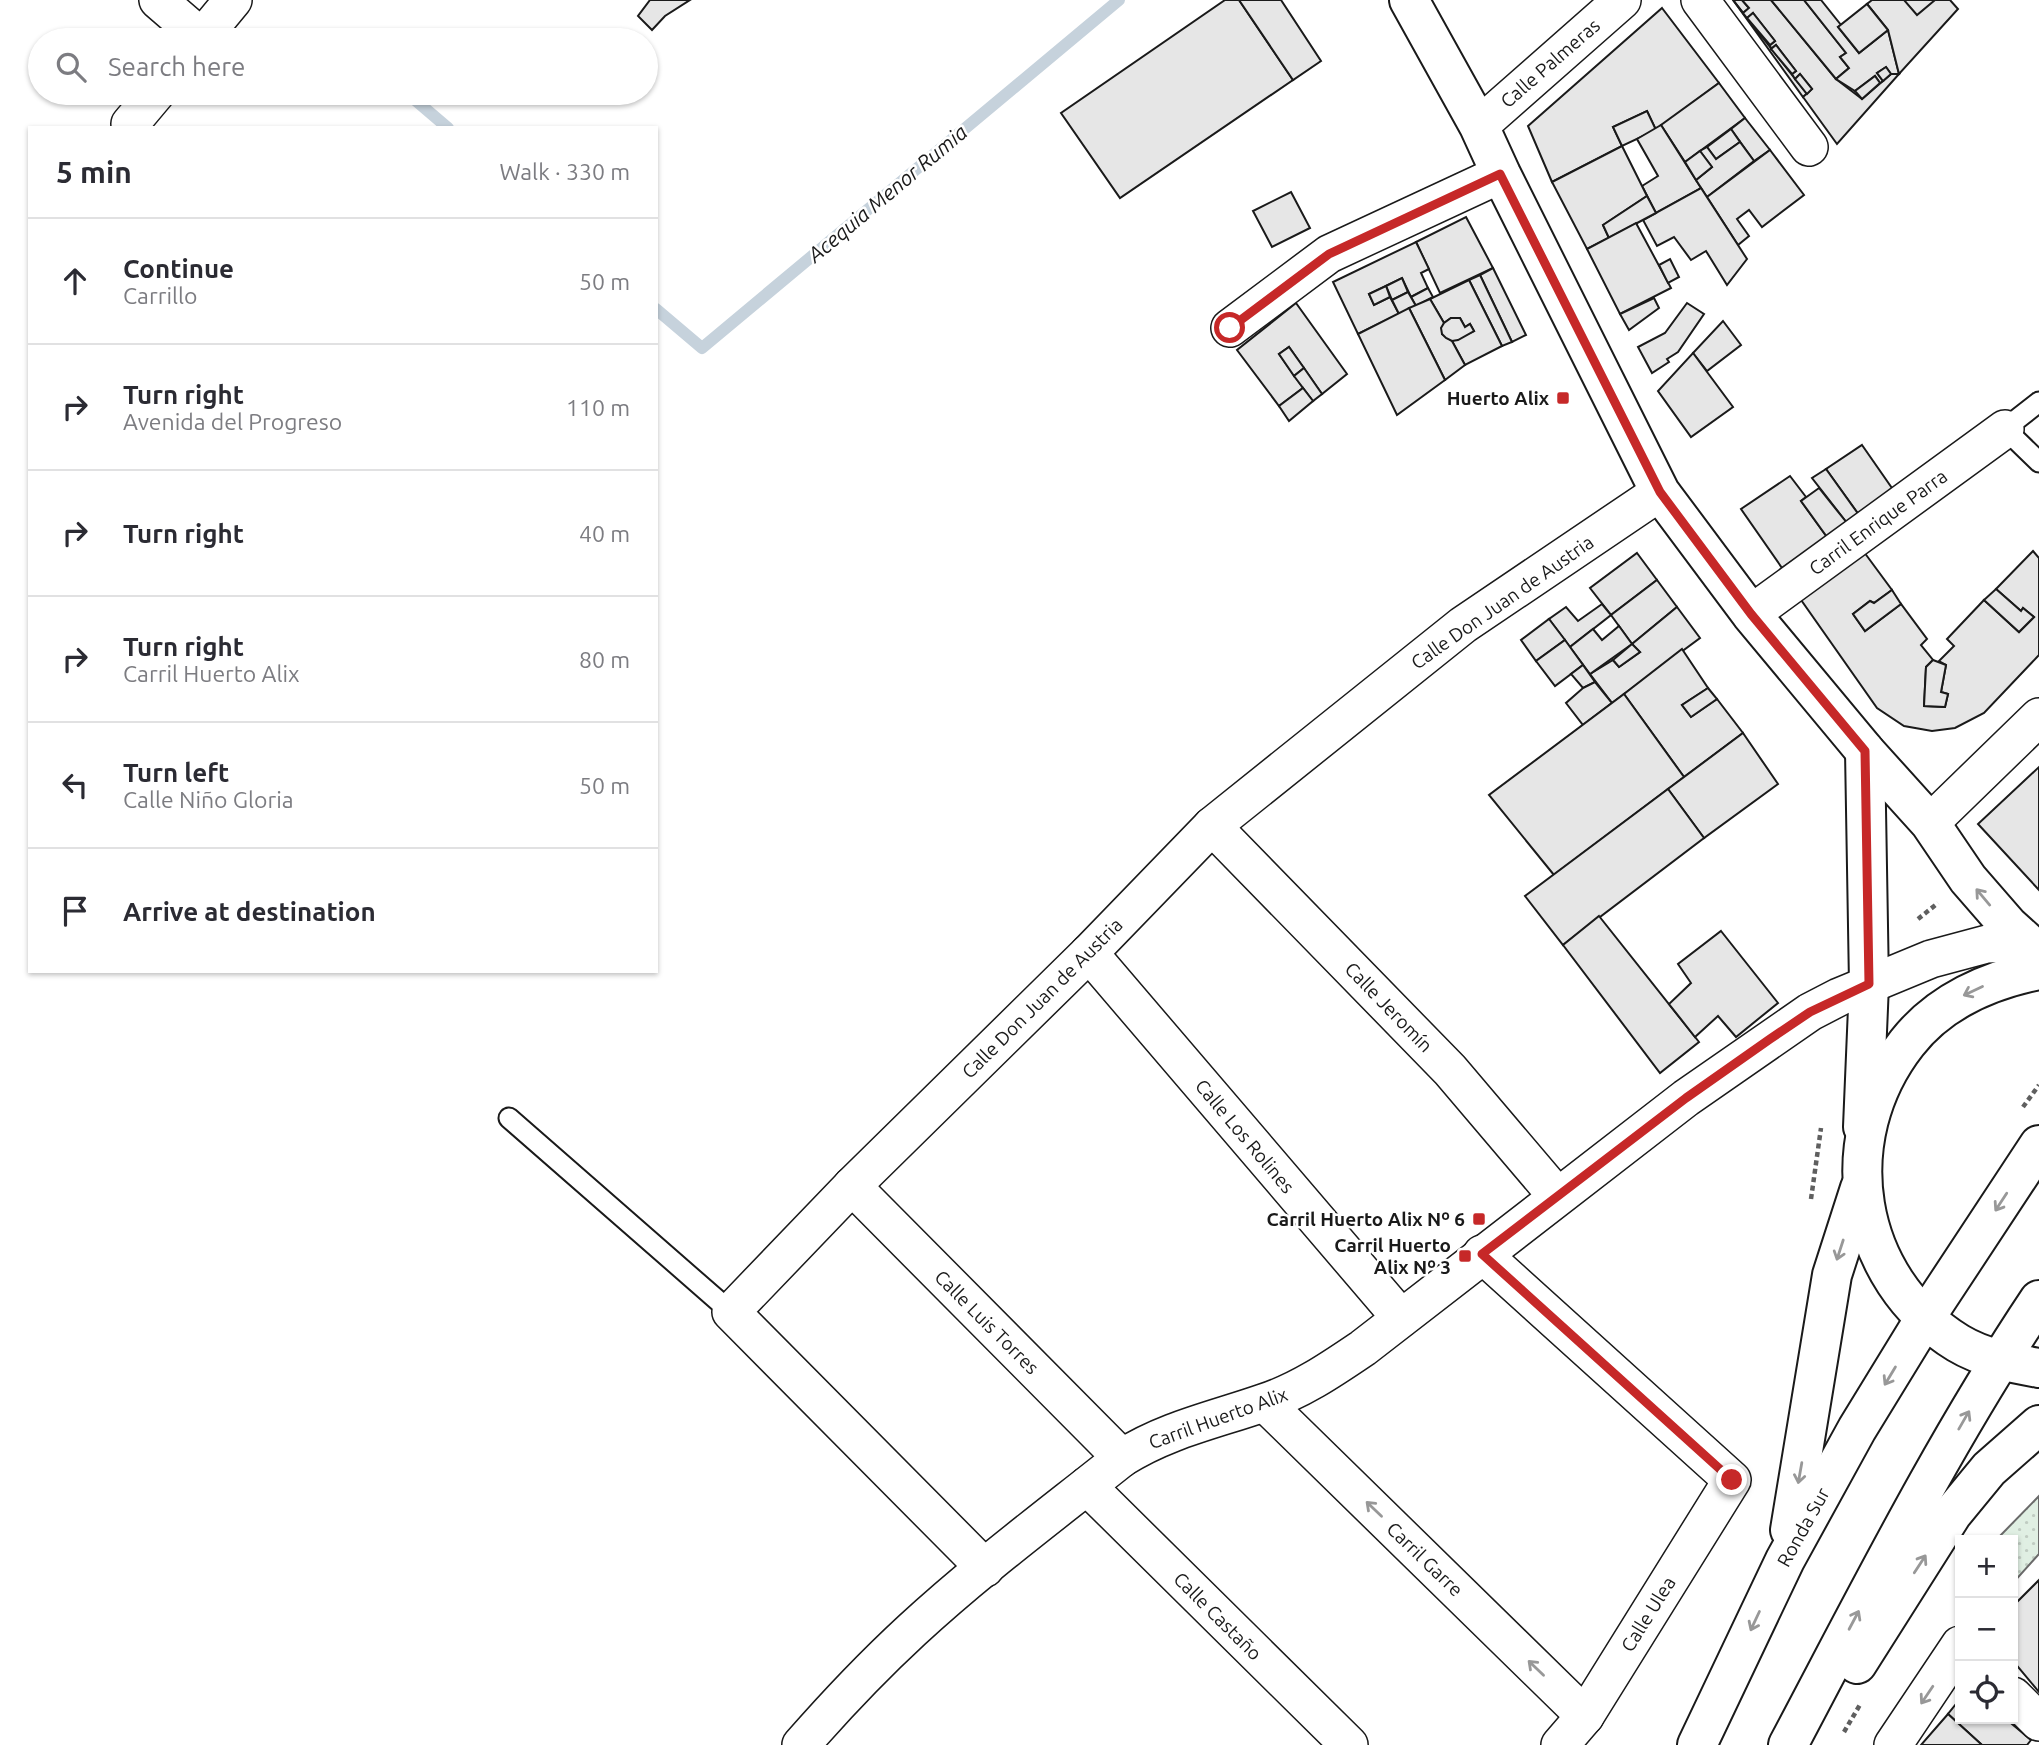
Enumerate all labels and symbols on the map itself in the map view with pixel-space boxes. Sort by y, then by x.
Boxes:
street label: Calle Palmeras [1496,14,1604,112]
water label: Acequia Menor Rumia [802,119,971,267]
route start [1214,312,1245,343]
place label: Huerto Alix [1447,387,1550,409]
marker: Huerto Alix [1555,390,1571,406]
street label: Carril Enrique Parra [1805,465,1951,579]
street label: Calle Don Juan de Austria [1407,531,1597,673]
one-way arrow [1975,889,1991,907]
street label: Calle Don Juan de Austria [957,913,1127,1083]
street label: Calle Jeromín [1341,958,1437,1056]
one-way arrow [1963,985,1984,999]
street label: Calle Los Rolines [1191,1075,1299,1197]
one-way arrow [1994,1192,2009,1211]
place label: Carril Huerto Alix Nº 6 [1267,1208,1465,1230]
marker: Carril Huerto Alix Nº 6 [1471,1211,1487,1227]
place label: Carril Huerto Alix Nº 3 [1334,1234,1451,1278]
one-way arrow [1833,1238,1846,1260]
marker: Carril Huerto Alix Nº 3 [1457,1248,1473,1264]
street label: Calle Luis Torres [930,1265,1044,1379]
one-way arrow [1882,1366,1897,1385]
street label: Carril Huerto Alix [1146,1383,1291,1453]
one-way arrow [1957,1411,1971,1431]
one-way arrow [1792,1461,1806,1484]
route end [1716,1464,1747,1495]
street label: Ronda Sur [1772,1484,1834,1570]
one-way arrow [1366,1501,1383,1518]
street label: Carril Garre [1382,1517,1468,1601]
one-way arrow [1914,1554,1928,1574]
street label: Calle Castaño [1170,1568,1266,1664]
street label: Calle Ulea [1616,1572,1680,1656]
one-way arrow [1748,1610,1762,1631]
one-way arrow [1847,1610,1861,1630]
one-way arrow [1528,1660,1545,1677]
one-way arrow [1920,1685,1934,1704]

